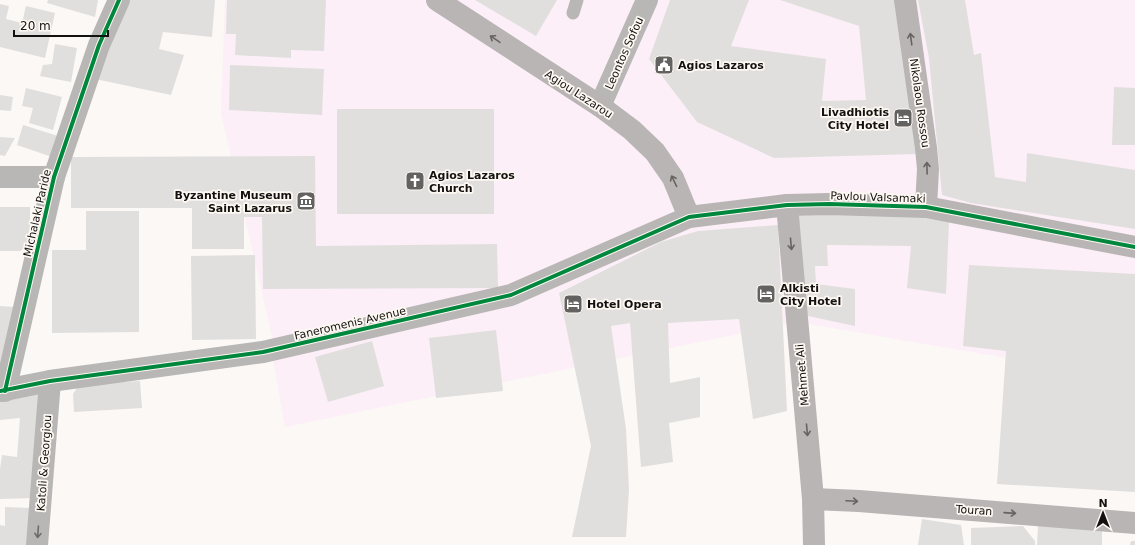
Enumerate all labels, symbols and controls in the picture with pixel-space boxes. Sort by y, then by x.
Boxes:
scale bar [14,12,108,38]
street label: Leontos Sofou [603,15,646,91]
text: 20 m [20,19,51,33]
one-way arrow [907,33,915,46]
one-way arrow [489,34,501,42]
public building icon: Agios Lazaros [653,54,675,76]
street label: Nikolaou Rossou [907,58,932,149]
place label: Agios Lazaros [678,59,764,72]
street label: Agiou Lazarou [542,68,615,121]
place label: Livadhiotis City Hotel [821,106,889,132]
hotel icon: Livadhiotis City Hotel [892,107,914,129]
one-way arrow [924,162,931,175]
street label: Michalaki Paride [21,168,54,258]
place label: Agios Lazaros Church [429,169,515,195]
church icon: Agios Lazaros Church [404,170,426,192]
one-way arrow [670,175,677,187]
place label: Byzantine Museum Saint Lazarus [175,189,292,215]
street label: Pavlou Valsamaki [830,189,926,206]
museum icon: Byzantine Museum Saint Lazarus [295,190,317,212]
one-way arrow [787,237,794,250]
place label: Alkisti City Hotel [780,282,841,308]
hotel icon: Alkisti City Hotel [755,283,777,305]
hotel icon: Hotel Opera [562,293,584,315]
place label: Hotel Opera [587,298,662,311]
street label: Faneromenis Avenue [293,304,408,343]
street label: Mehmet Ali [793,343,812,406]
street label: Katoli & Georgiou [35,414,54,512]
one-way arrow [803,423,810,436]
north arrow [1083,493,1123,533]
one-way arrow [845,497,858,505]
text: N [1098,497,1108,510]
street label: Touran [954,503,993,518]
one-way arrow [1003,509,1016,516]
one-way arrow [35,525,42,538]

